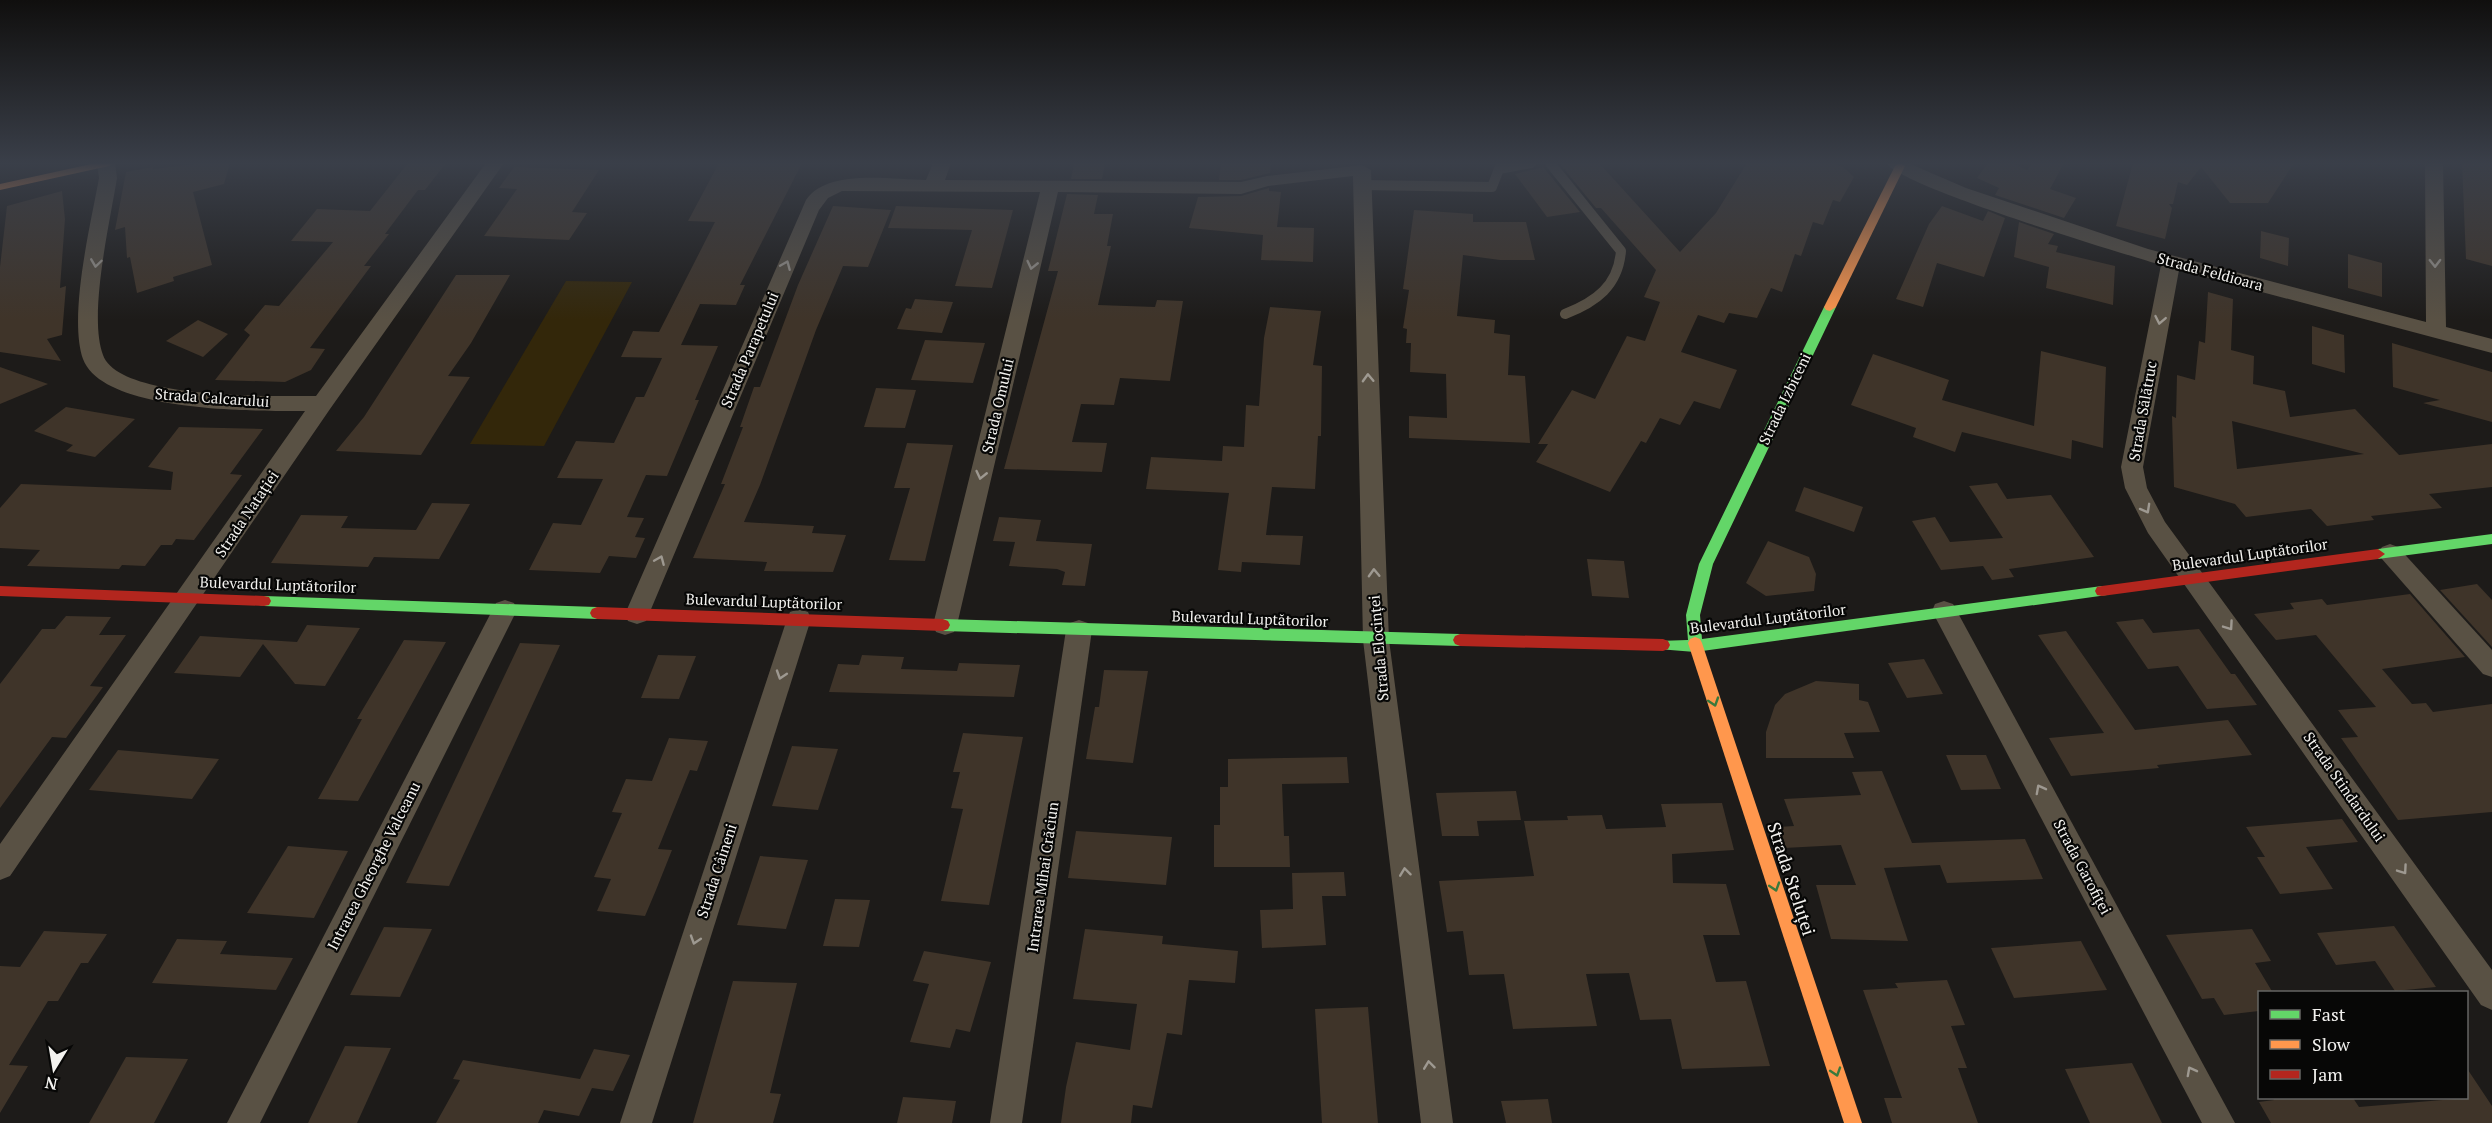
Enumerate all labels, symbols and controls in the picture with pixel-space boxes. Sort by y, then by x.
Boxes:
street label: Strada Feldioara [2155,247,2266,295]
one-way arrow [90,259,103,268]
one-way arrow [2429,259,2441,268]
one-way arrow [779,260,791,271]
one-way arrow [1026,260,1039,270]
street label: Strada Parapetului [716,289,783,411]
one-way arrow [2154,314,2167,324]
street label: Strada Izbiceni [1753,349,1815,448]
street label: Strada Omului [976,356,1018,455]
street label: Strada Sălătruc [2123,359,2161,462]
one-way arrow [1362,374,1374,383]
street label: Strada Calcarului [154,383,270,411]
street label: Strada Natației [210,466,283,561]
one-way arrow [976,470,989,480]
one-way arrow [2139,503,2151,514]
street label: Bulevardul Luptătorilor [2171,533,2329,575]
one-way arrow [653,556,665,567]
one-way arrow [1367,569,1380,578]
street label: Bulevardul Luptătorilor [199,571,357,597]
street label: Bulevardul Luptătorilor [685,588,843,614]
street label: Strada Elocinței [1363,594,1393,702]
street label: Bulevardul Luptătorilor [1689,599,1847,637]
street label: Bulevardul Luptătorilor [1171,605,1329,631]
one-way arrow [2222,620,2233,631]
one-way arrow [776,669,788,680]
one-way arrow [1706,696,1719,707]
street label: Strada Stindardului [2299,728,2390,845]
street label: Intrarea Gheorghe Valceanu [322,778,424,953]
one-way arrow [2035,784,2047,795]
street label: Intrarea Mihai Crăciun [1022,800,1062,953]
street label: Strada Garofiței [2049,815,2116,918]
street label: Strada Steluței [1762,819,1822,939]
street label: Strada Câineni [691,821,741,920]
one-way arrow [2396,864,2407,875]
one-way arrow [1399,867,1412,876]
one-way arrow [1768,881,1780,892]
one-way arrow [690,934,702,945]
legend [2258,991,2468,1099]
text: Fast [2312,1002,2346,1026]
text: Slow [2312,1032,2351,1056]
north arrow [24,1039,84,1099]
one-way arrow [1424,1060,1436,1070]
text: Jam [2312,1062,2343,1086]
one-way arrow [1829,1066,1842,1077]
one-way arrow [2187,1067,2198,1078]
text: N [43,1072,59,1096]

